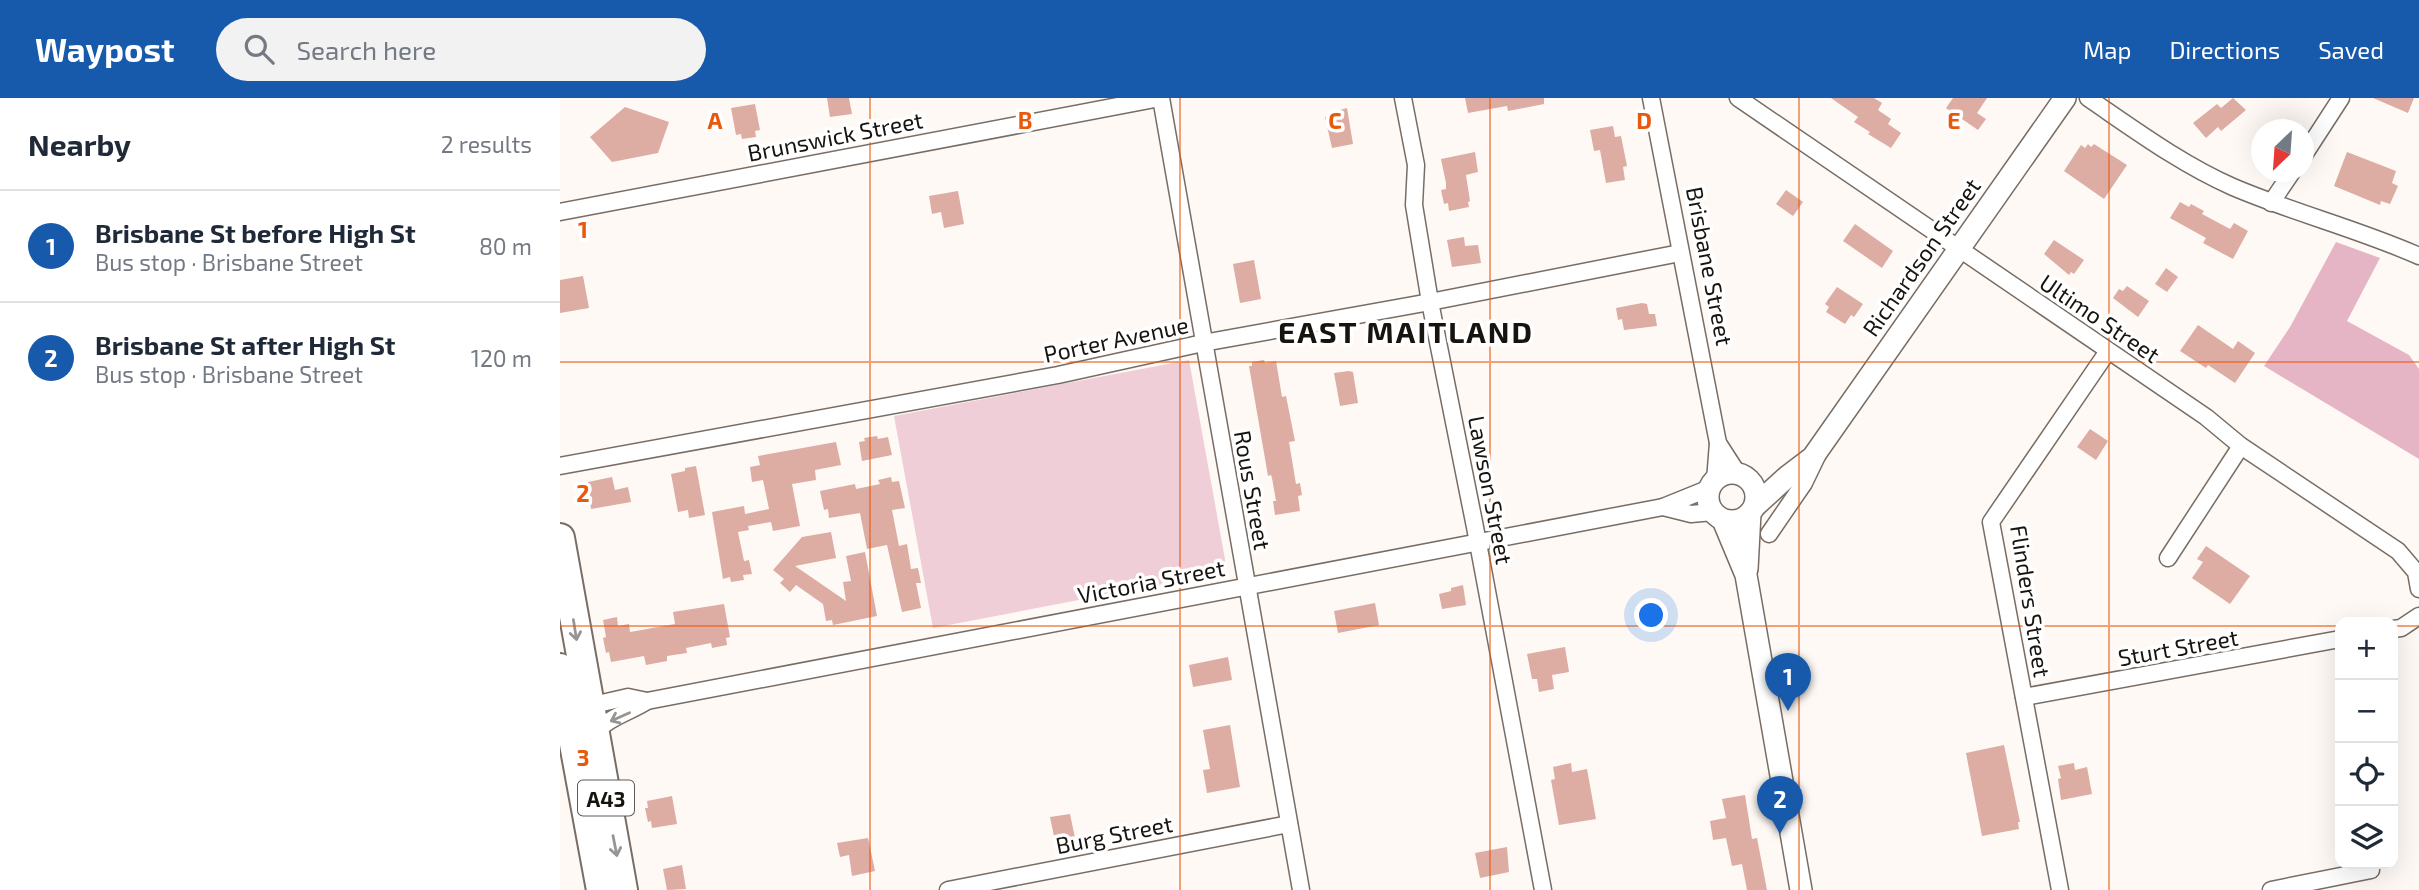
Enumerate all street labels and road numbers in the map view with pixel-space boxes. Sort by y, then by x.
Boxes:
street label: Brunswick Street [745,105,925,167]
street label: Richardson Street [1856,172,1986,341]
street label: Brisbane Street [1681,184,1739,348]
street label: Ultimo Street [2035,268,2166,369]
street label: Porter Avenue [1041,310,1191,368]
street label: Lawson Street [1463,413,1519,567]
street label: Rous Street [1229,428,1277,552]
street label: Flinders Street [2005,523,2057,679]
street label: Victoria Street [1075,553,1227,609]
street label: Sturt Street [2116,623,2241,671]
road number: A43 [578,780,634,816]
street label: Burg Street [1053,809,1175,859]

